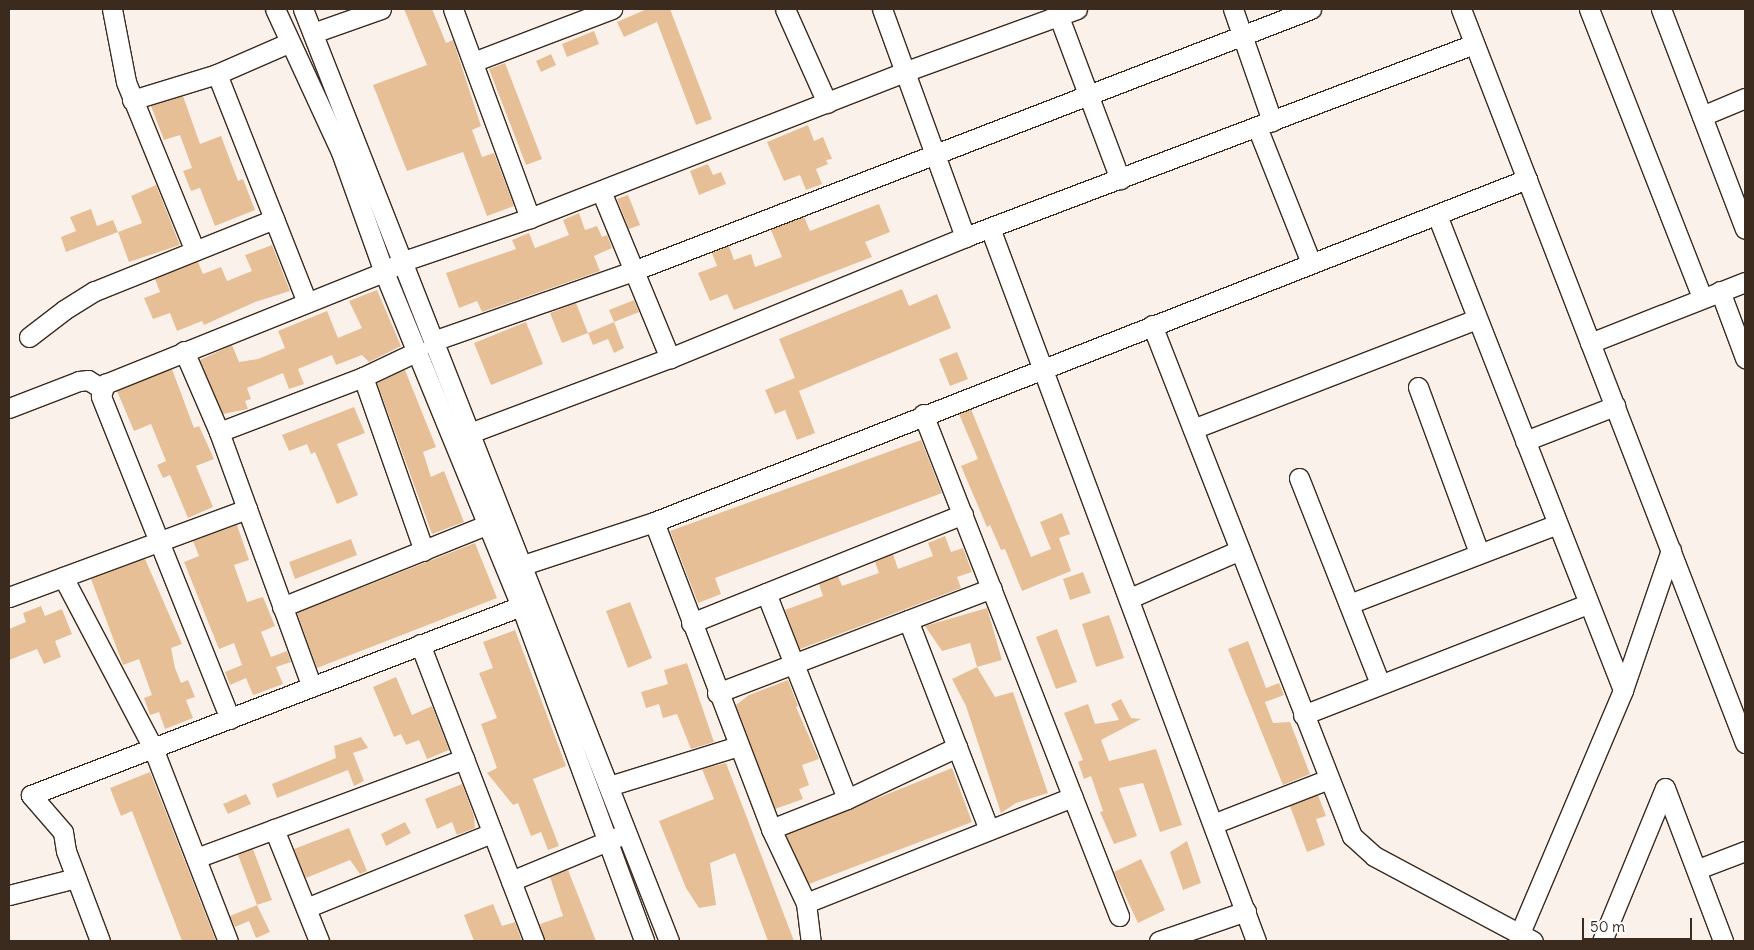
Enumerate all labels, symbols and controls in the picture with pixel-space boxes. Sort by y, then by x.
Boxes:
scale bar [1584,908,1694,940]
text: 50 m [1590,917,1625,936]

